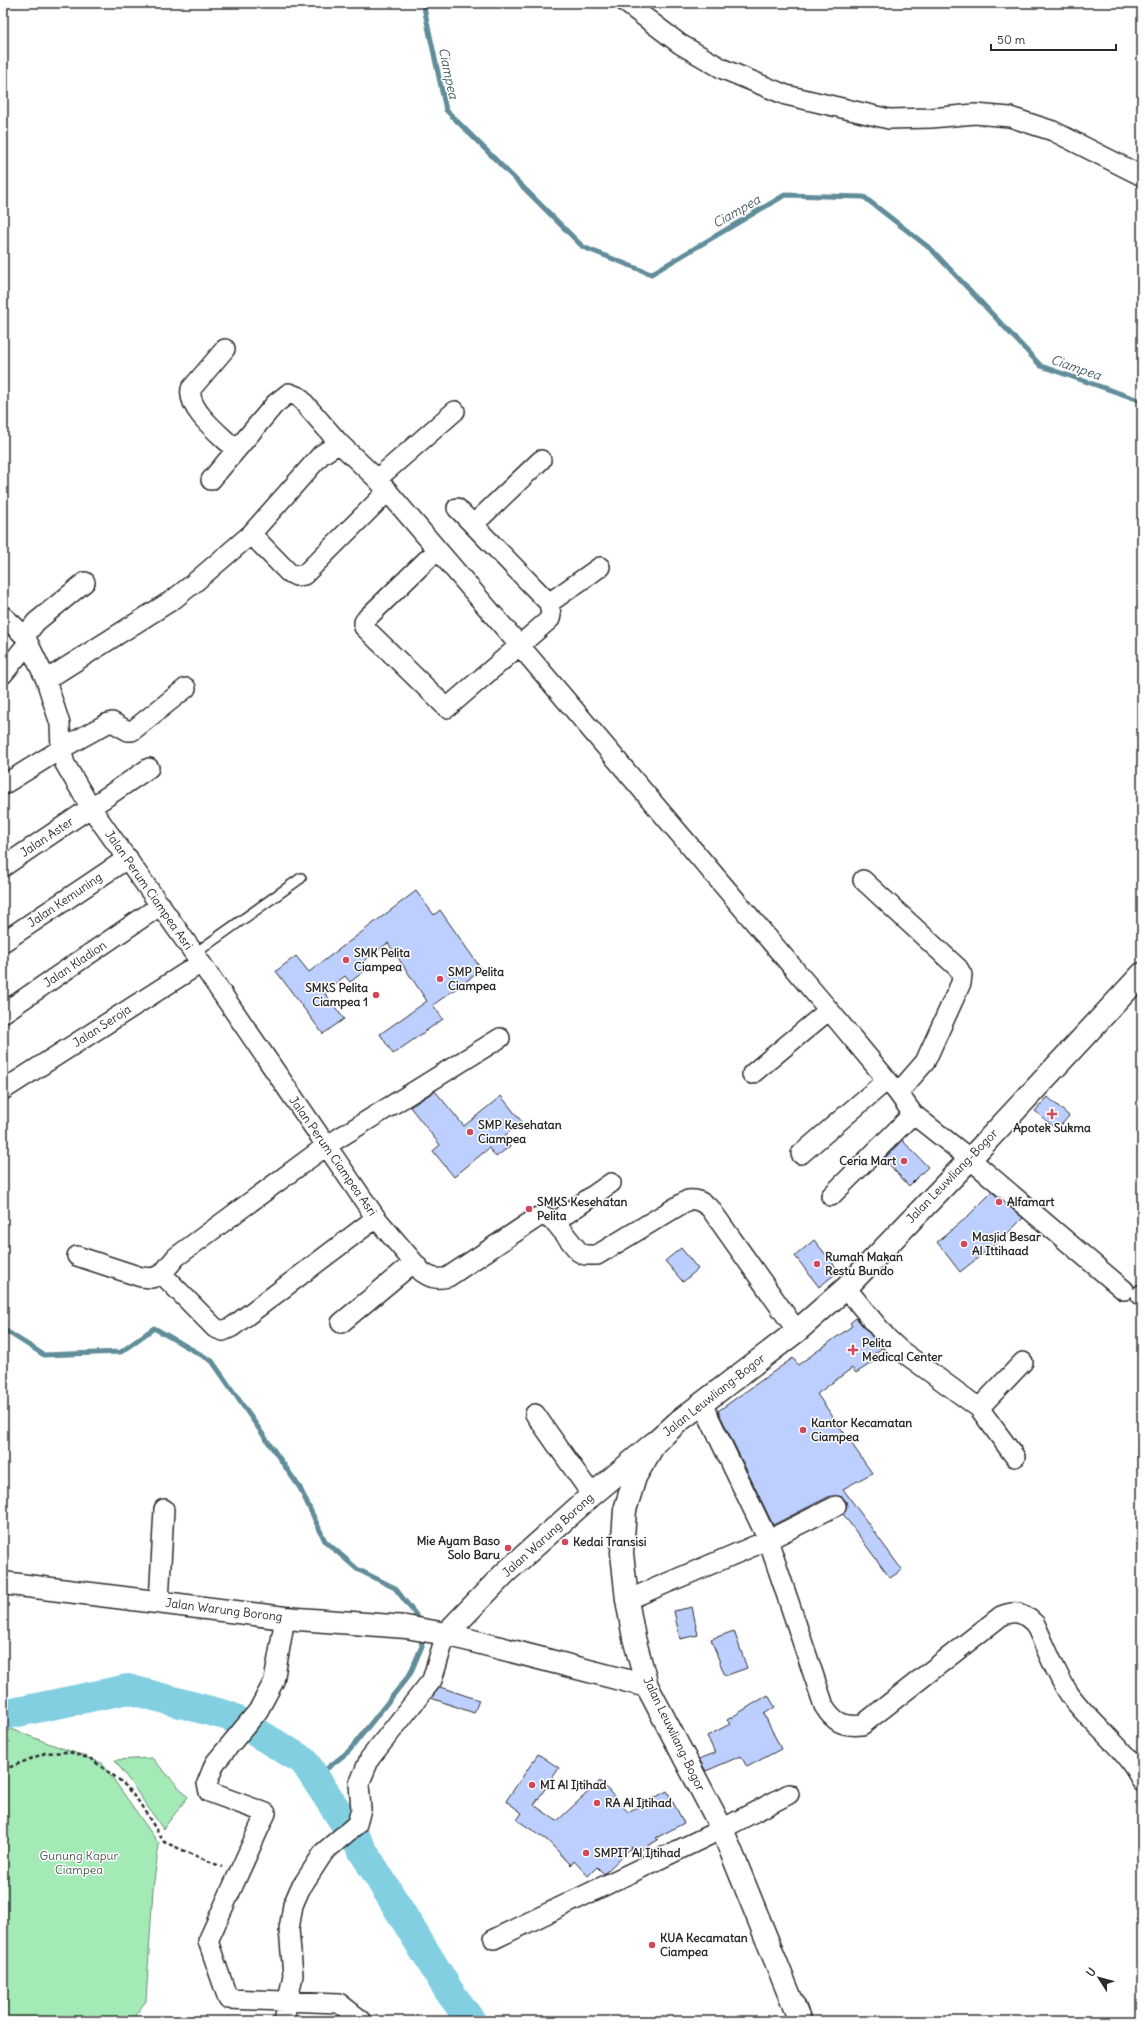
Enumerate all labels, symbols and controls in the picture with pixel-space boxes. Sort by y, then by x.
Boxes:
scale bar [991,26,1116,52]
text: 50 m [997,32,1026,47]
water label: Ciampea [435,46,462,101]
water label: Ciampea [709,191,764,232]
water label: Ciampea [1048,351,1104,384]
street label: Jalan Aster [17,813,76,860]
street label: Jalan Perum Ciampea Asri [102,827,196,952]
street label: Jalan Kemuning [25,869,105,930]
street label: Jalan Kladion [40,937,109,990]
place label: SMK Pelita Ciampea [354,945,410,975]
marker: SMK Pelita Ciampea [341,955,351,965]
place label: SMP Pelita Ciampea [448,964,504,994]
marker: SMP Pelita Ciampea [435,974,445,984]
place label: SMKS Pelita Ciampea 1 [305,980,368,1010]
marker: SMKS Pelita Ciampea 1 [371,990,381,1000]
street label: Jalan Seroja [70,1001,134,1050]
street label: Jalan Perum Ciampea Asri [286,1093,380,1218]
marker: Apotek Sukma [1047,1109,1057,1119]
place label: SMP Kesehatan Ciampea [478,1117,562,1147]
place label: Apotek Sukma [1013,1120,1091,1136]
street label: Jalan Leuwliang-Bogor [903,1125,1001,1226]
marker: SMP Kesehatan Ciampea [465,1127,475,1137]
place label: Ceria Mart [839,1153,897,1168]
marker: Ceria Mart [899,1156,909,1166]
place label: SMKS Kesehatan Pelita [537,1194,628,1223]
place label: Alfamart [1007,1194,1055,1209]
marker: Alfamart [994,1197,1004,1207]
marker: SMKS Kesehatan Pelita [524,1204,534,1214]
place label: Masjid Besar Al Ittihaad [972,1229,1041,1258]
marker: Masjid Besar Al Ittihaad [959,1239,969,1249]
place label: Rumah Makan Restu Bundo [825,1249,903,1278]
marker: Rumah Makan Restu Bundo [812,1259,822,1269]
place label: Pelita Medical Center [862,1335,943,1364]
marker: Pelita Medical Center [847,1344,859,1356]
street label: Jalan Leuwliang-Bogor [660,1350,768,1439]
place label: Kantor Kecamatan Ciampea [811,1415,912,1445]
marker: Kantor Kecamatan Ciampea [798,1425,808,1435]
street label: Jalan Warung Borong [499,1490,596,1580]
place label: Mie Ayam Baso Solo Baru [417,1533,500,1562]
place label: Kedai Transisi [573,1534,647,1549]
marker: Kedai Transisi [560,1537,570,1547]
marker: Mie Ayam Baso Solo Baru [503,1543,513,1553]
street label: Jalan Warung Borong [165,1595,283,1624]
street label: Jalan Leuwliang-Bogor [640,1674,709,1793]
place label: MI Al Ijtihad [540,1777,607,1792]
marker: MI Al Ijtihad [527,1780,537,1790]
place label: RA Al Ijtihad [605,1795,672,1810]
marker: RA Al Ijtihad [592,1798,602,1808]
place label: SMPIT Al Ijtihad [594,1845,681,1860]
park label: Gunung Kapur Ciampea [40,1848,119,1877]
marker: SMPIT Al Ijtihad [581,1848,591,1858]
place label: KUA Kecamatan Ciampea [660,1930,748,1960]
marker: KUA Kecamatan Ciampea [647,1940,657,1950]
north arrow [1079,1958,1119,1998]
text: U [1083,1965,1099,1979]

